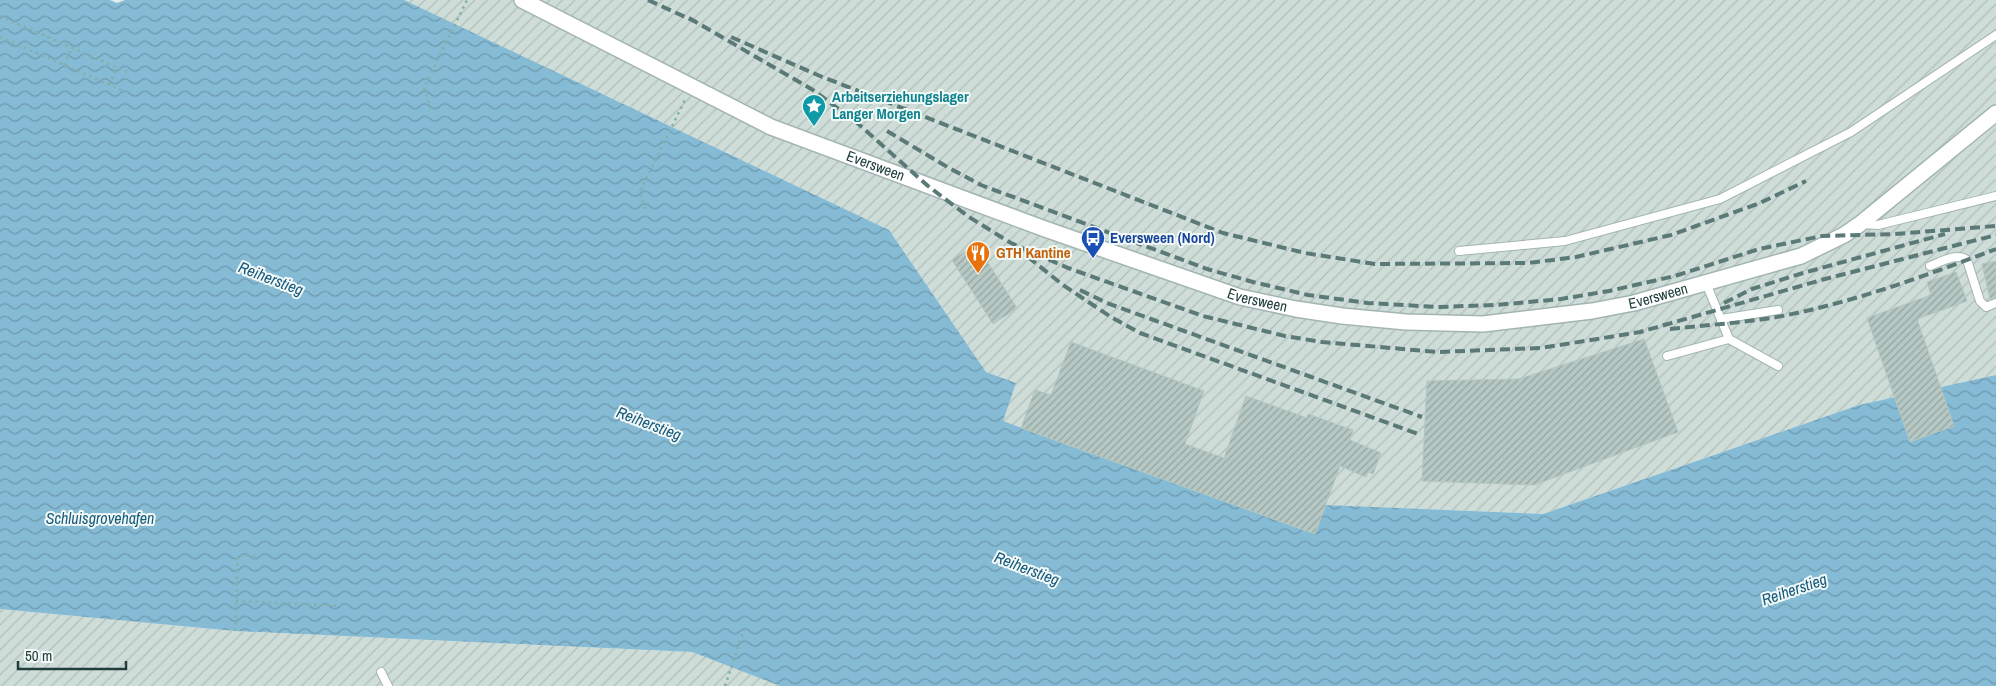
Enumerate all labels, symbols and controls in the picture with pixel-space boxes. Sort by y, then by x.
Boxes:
place label: Arbeitserziehungslager Langer Morgen [832,86,969,124]
place icon: Arbeitserziehungslager Langer Morgen [801,93,827,127]
street label: Eversween [843,145,908,186]
bus stop icon: Eversween (Nord) [1080,225,1106,259]
place label: Eversween (Nord) [1110,227,1215,248]
restaurant icon: GTH Kantine [965,240,991,274]
place label: GTH Kantine [996,242,1071,263]
water label: Reiherstieg [235,256,307,300]
street label: Eversween [1627,277,1690,314]
street label: Eversween [1225,282,1289,317]
water label: Reiherstieg [613,401,685,445]
water label: Schluisgrovehafen [46,507,154,529]
water label: Reiherstieg [991,546,1063,590]
water label: Reiherstieg [1758,568,1830,610]
scale bar [18,638,125,670]
text: 50 m [25,645,52,666]

